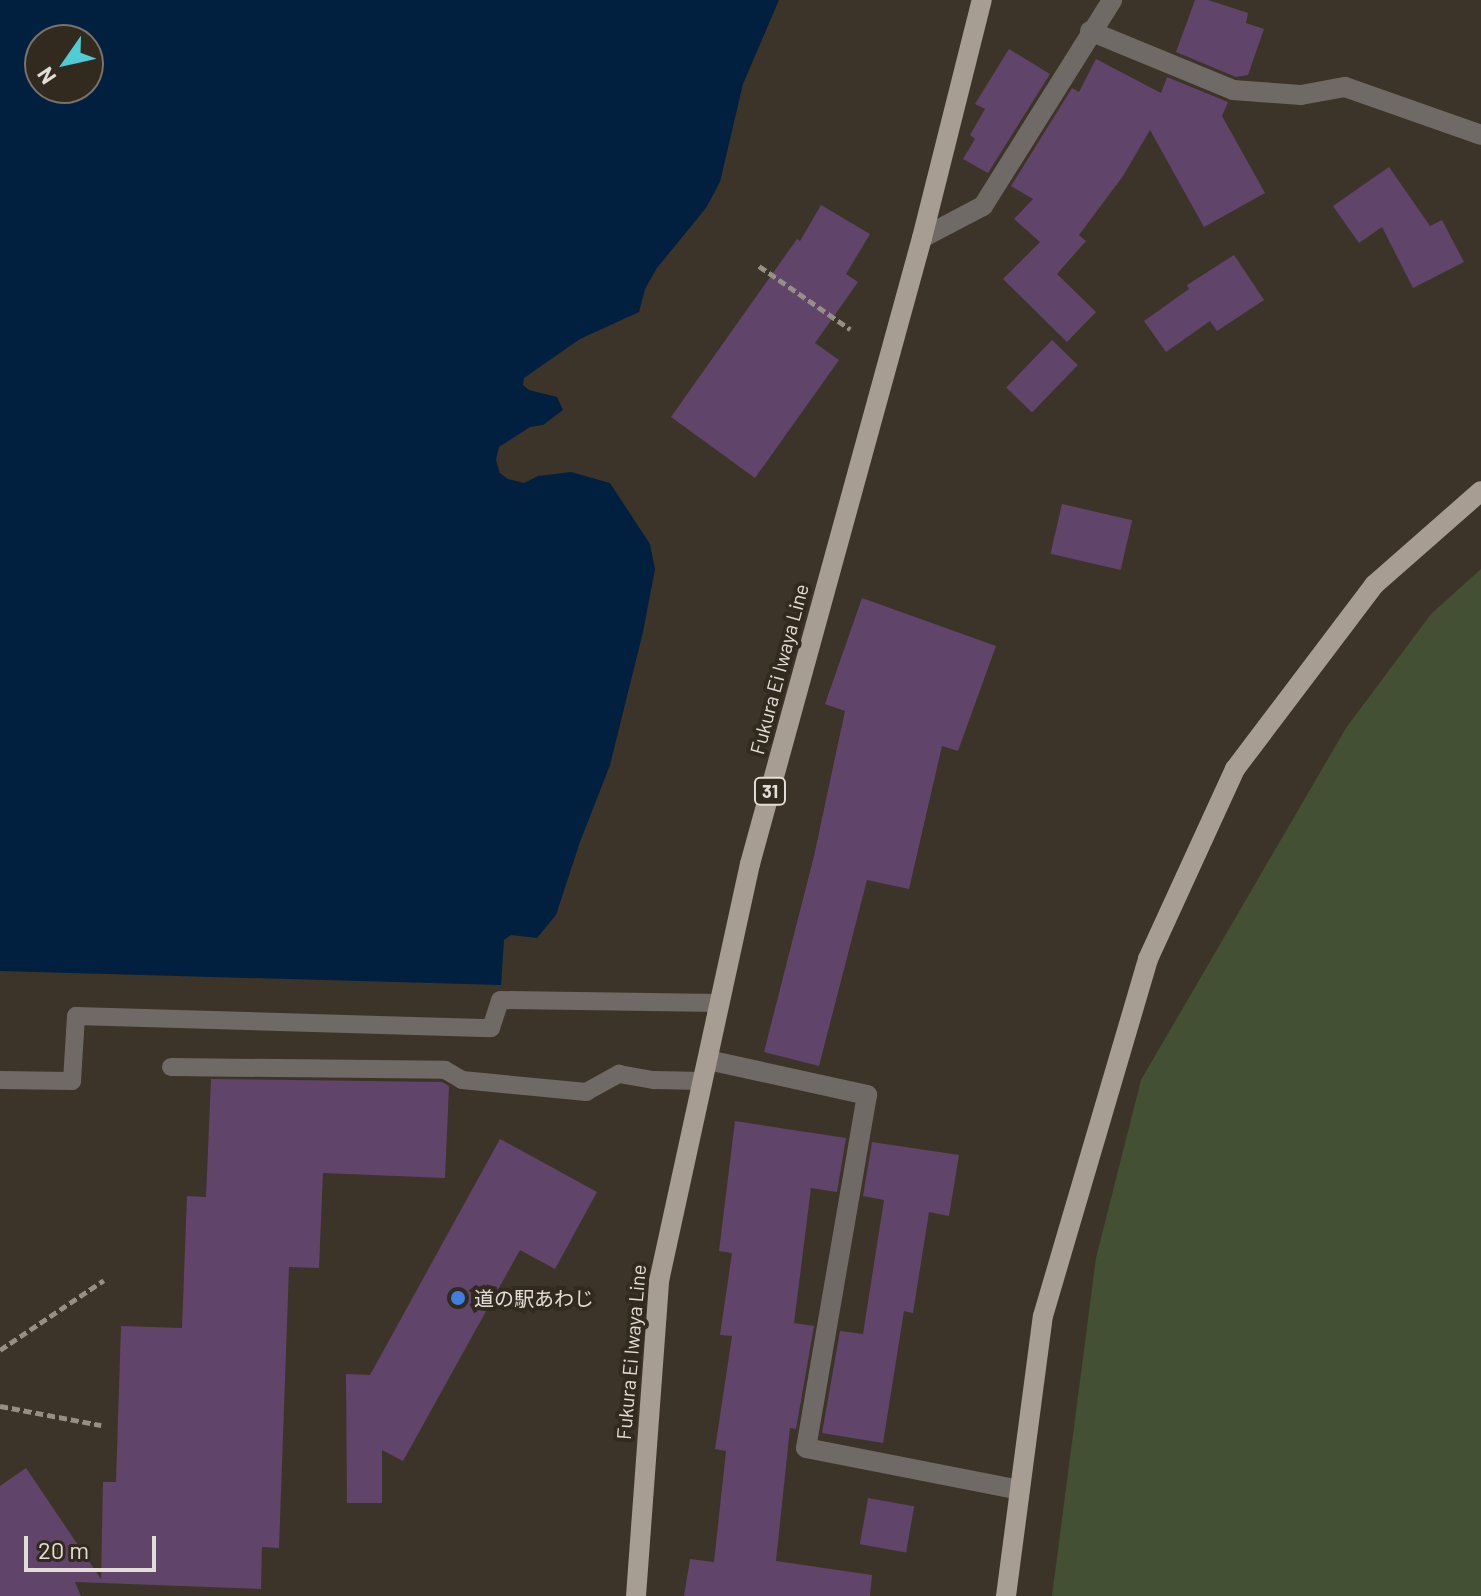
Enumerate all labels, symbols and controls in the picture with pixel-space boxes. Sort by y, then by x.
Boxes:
north arrow [24,24,104,104]
text: N [31,63,61,90]
street label: Fukura Ei Iwaya Line [745,581,813,757]
road number: 31 [752,777,788,805]
street label: Fukura Ei Iwaya Line [611,1263,651,1441]
place label: 道の駅あわじ [474,1286,594,1310]
marker: 道の駅あわじ [449,1289,467,1307]
scale bar [28,1520,160,1570]
text: 20 m [38,1535,89,1564]

